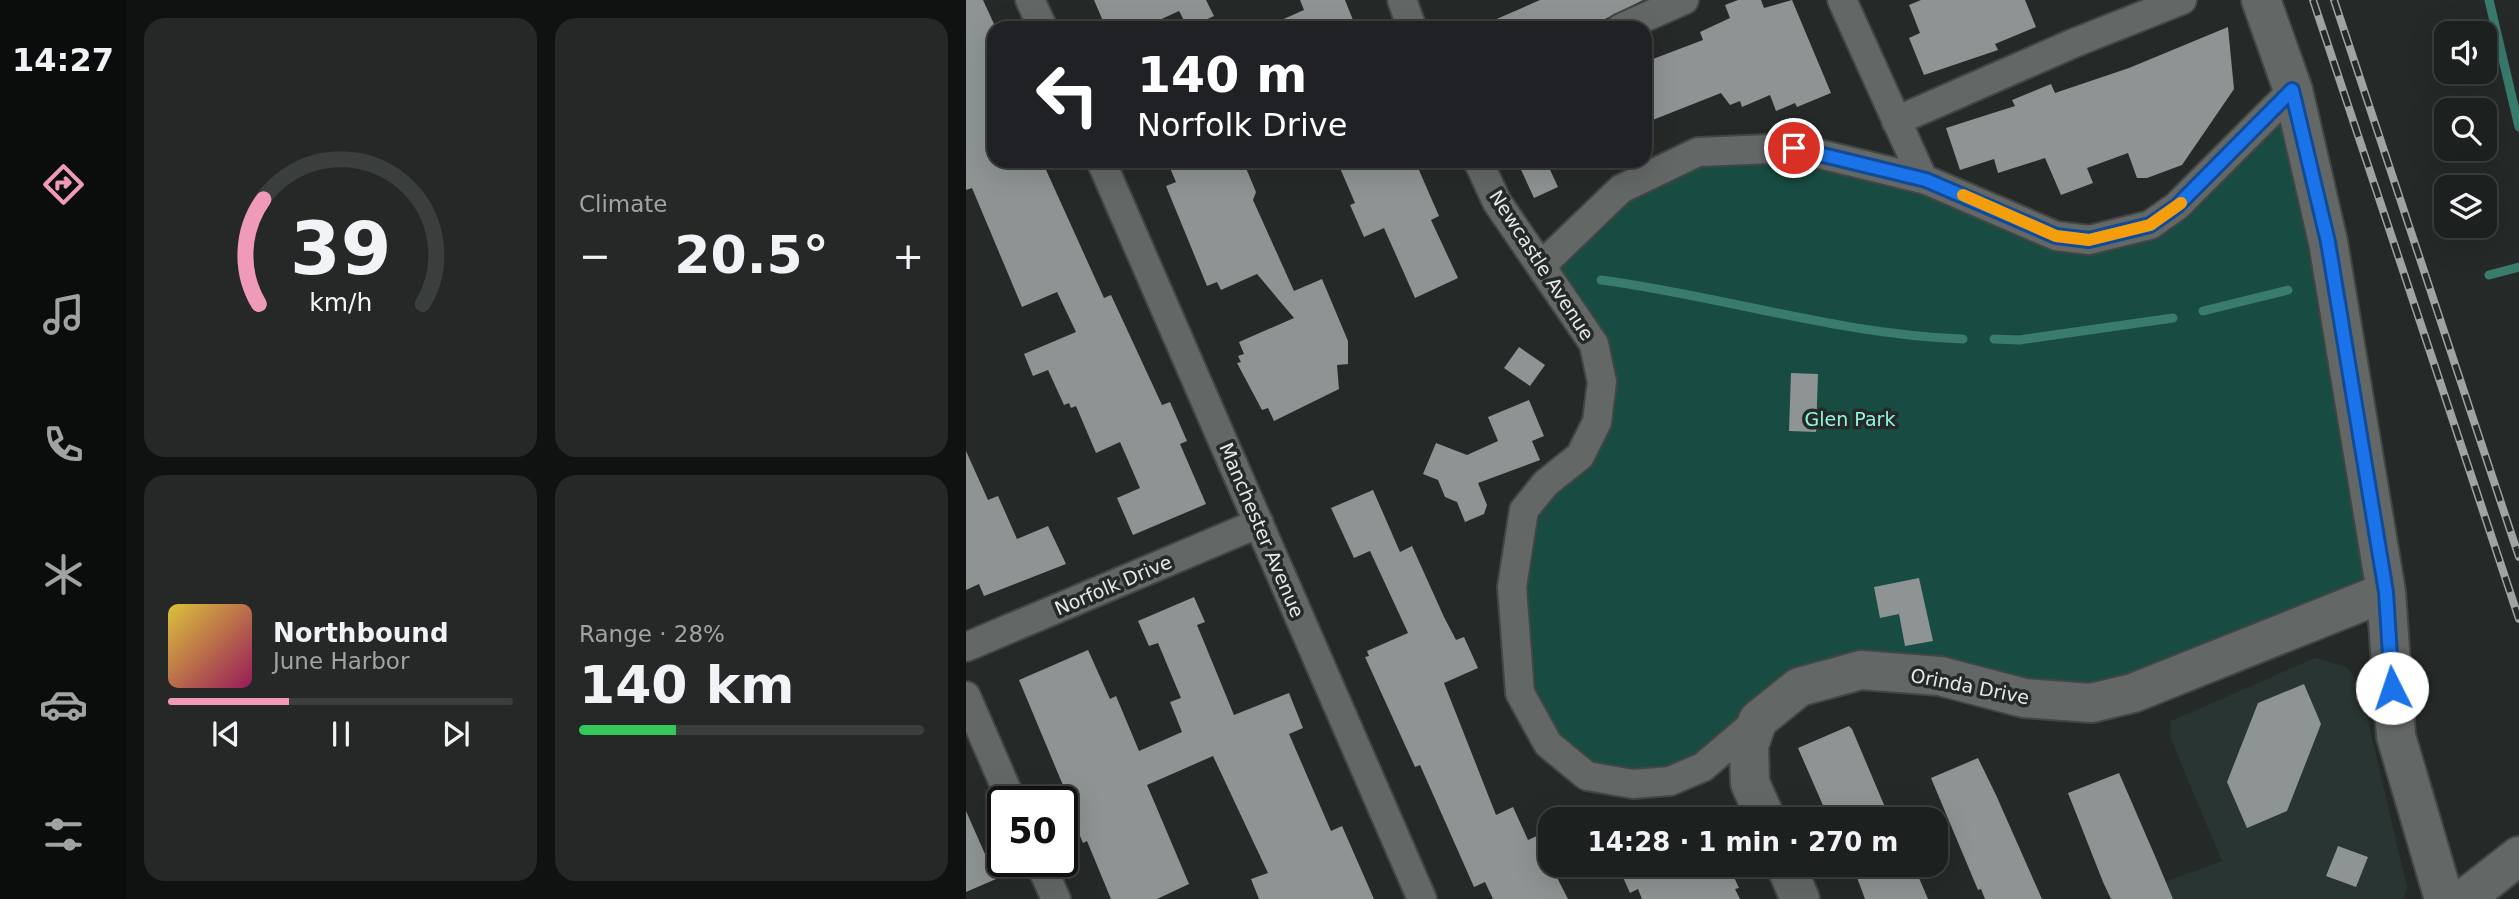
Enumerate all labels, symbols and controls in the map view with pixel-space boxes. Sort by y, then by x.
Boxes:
map controls [2434,21,2497,238]
button: sound [2434,21,2497,84]
text: 14:27 [12,41,114,79]
text: 140 m [1137,47,1307,104]
icon: left [1022,49,1113,140]
button: search [2434,98,2497,161]
text: Norfolk Drive [1137,106,1347,144]
pin [1764,118,1824,178]
icon: arrive [1775,129,1813,167]
icon: directions [39,160,88,209]
button: layers [2434,175,2497,238]
street label: Newcastle Avenue [1485,186,1599,344]
text: Climate [579,191,668,217]
text: 39 [290,206,391,291]
text: 20.5° [674,225,829,285]
text: − [579,234,611,278]
text: + [892,234,924,278]
text: km/h [309,287,372,316]
icon: music [39,290,88,339]
park label: Glen Park [1805,408,1895,430]
icon: phone [39,420,88,469]
street label: Manchester Avenue [1215,439,1309,621]
icon: climate [39,550,88,599]
street label: Norfolk Drive [1051,550,1175,620]
text: Northbound [273,618,449,648]
text: Range · 28% [579,621,725,647]
text: June Harbor [273,648,409,674]
position arrow [2355,651,2429,725]
text: 140 km [579,655,794,715]
street label: Orinda Drive [1909,664,2031,708]
icon: car [39,680,88,729]
icon: previous [207,715,245,753]
icon: pause [322,715,360,753]
icon: next [437,715,475,753]
speed limit sign: 50 [987,786,1078,877]
icon: filters [39,810,88,859]
text: 14:28 · 1 min · 270 m [1588,827,1898,857]

